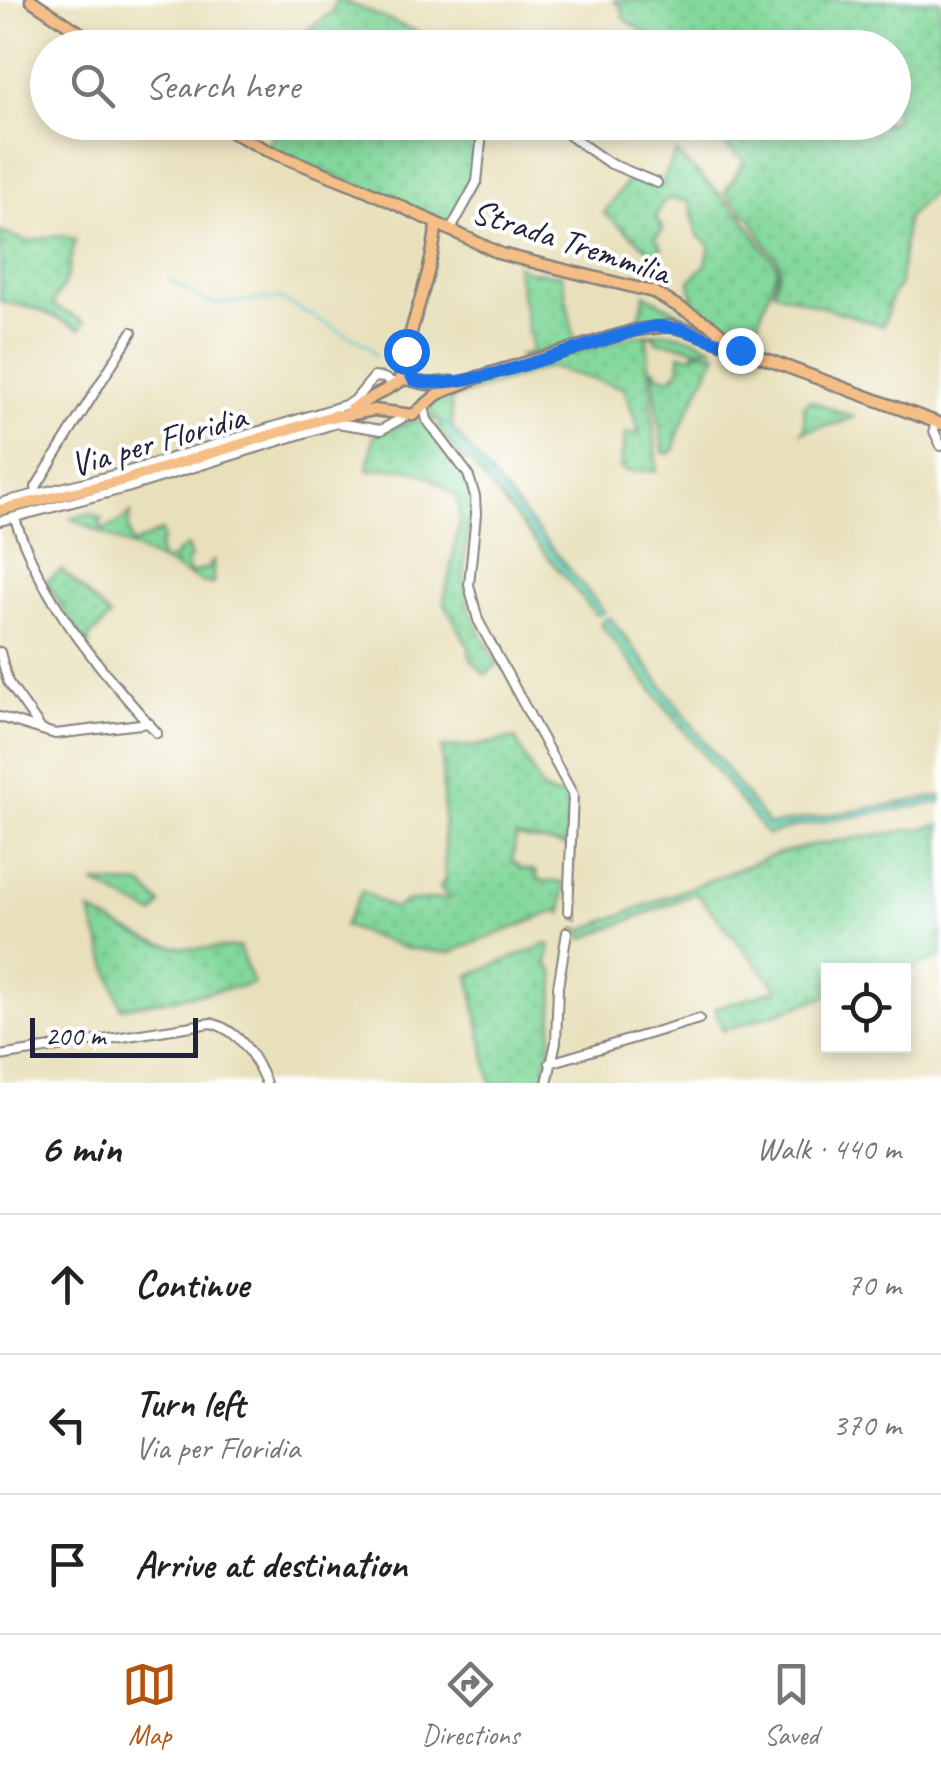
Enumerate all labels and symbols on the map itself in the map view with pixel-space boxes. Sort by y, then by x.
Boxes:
street label: Strada Tremmilia [466,188,678,295]
route end [718,328,764,374]
route start [384,329,430,375]
street label: Via per Floridia [65,393,254,487]
scale bar [30,1013,198,1058]

